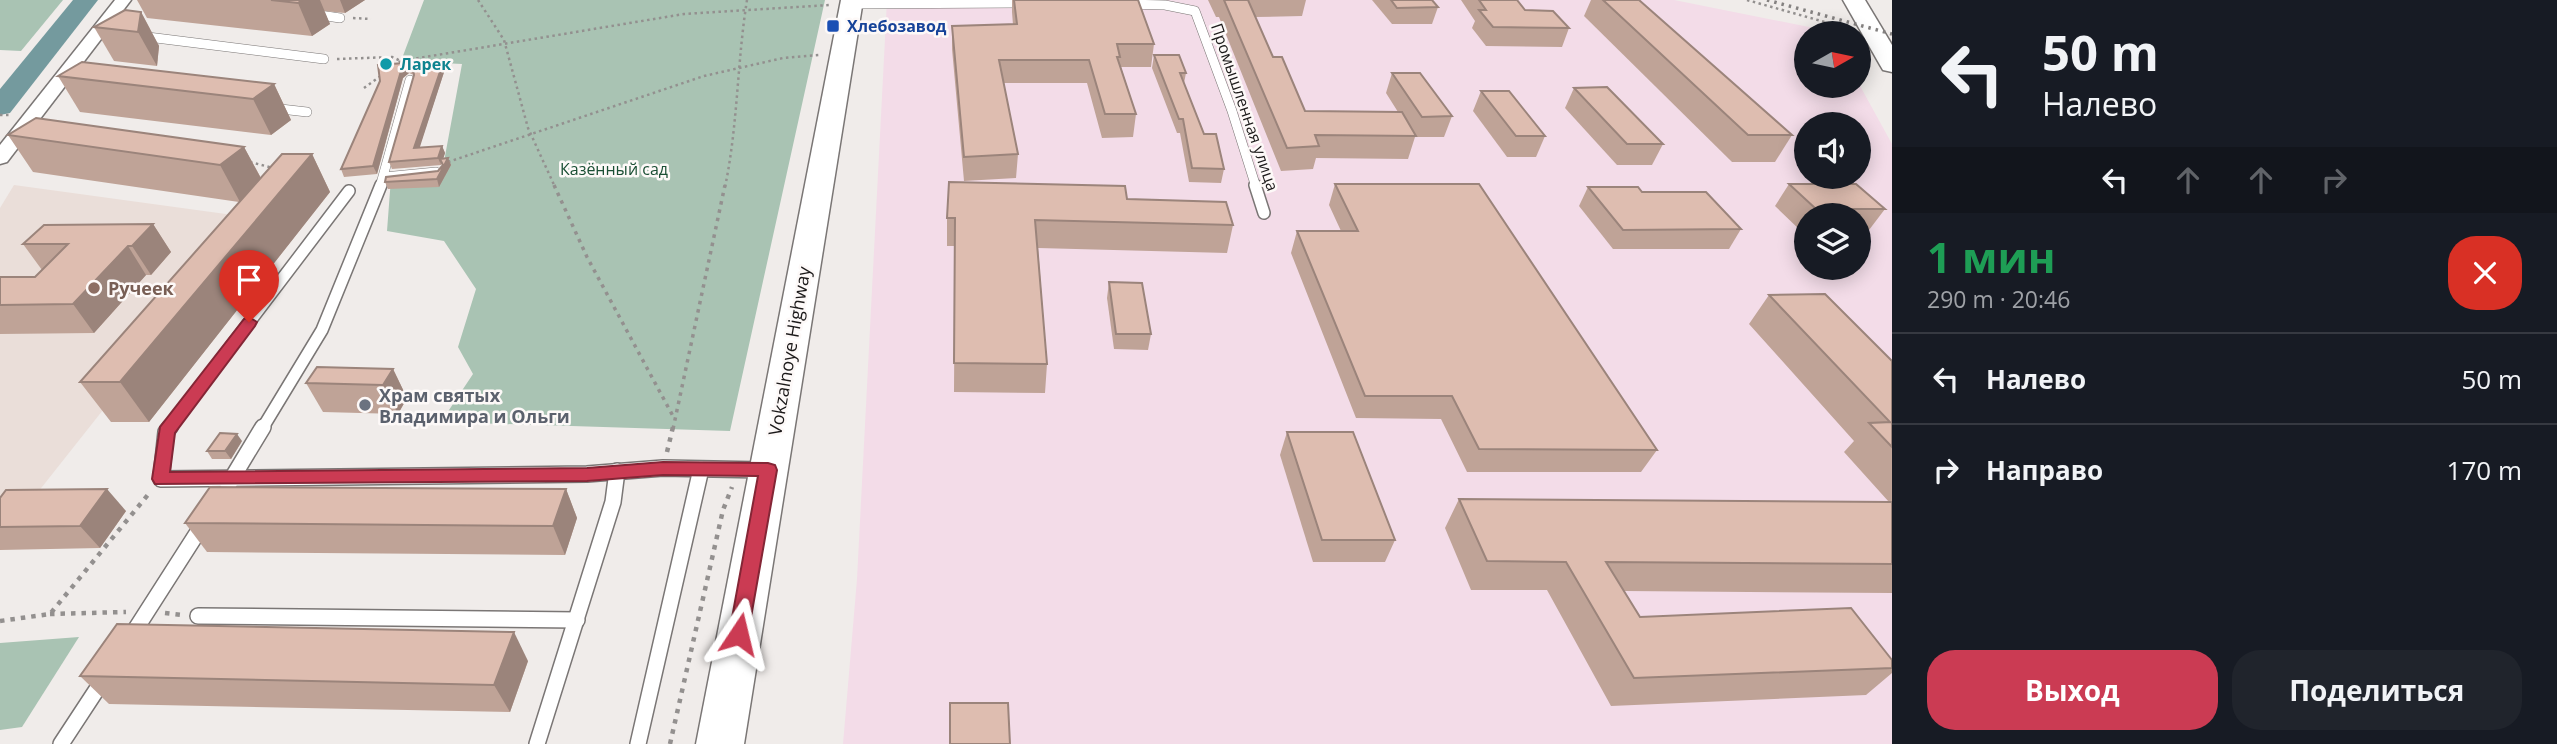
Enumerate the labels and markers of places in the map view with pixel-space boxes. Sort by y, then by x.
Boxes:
place label: Хлебозавод [847,15,947,37]
marker: Хлебозавод [825,18,841,34]
place label: Ларек [400,53,451,75]
marker: Ларек [378,56,394,72]
pin [219,250,279,322]
place label: Ручеек [108,276,175,300]
marker: Ручеек [86,280,102,296]
place label: Храм святых Владимира и Ольги [379,383,570,428]
marker: Храм святых Владимира и Ольги [357,397,373,413]

